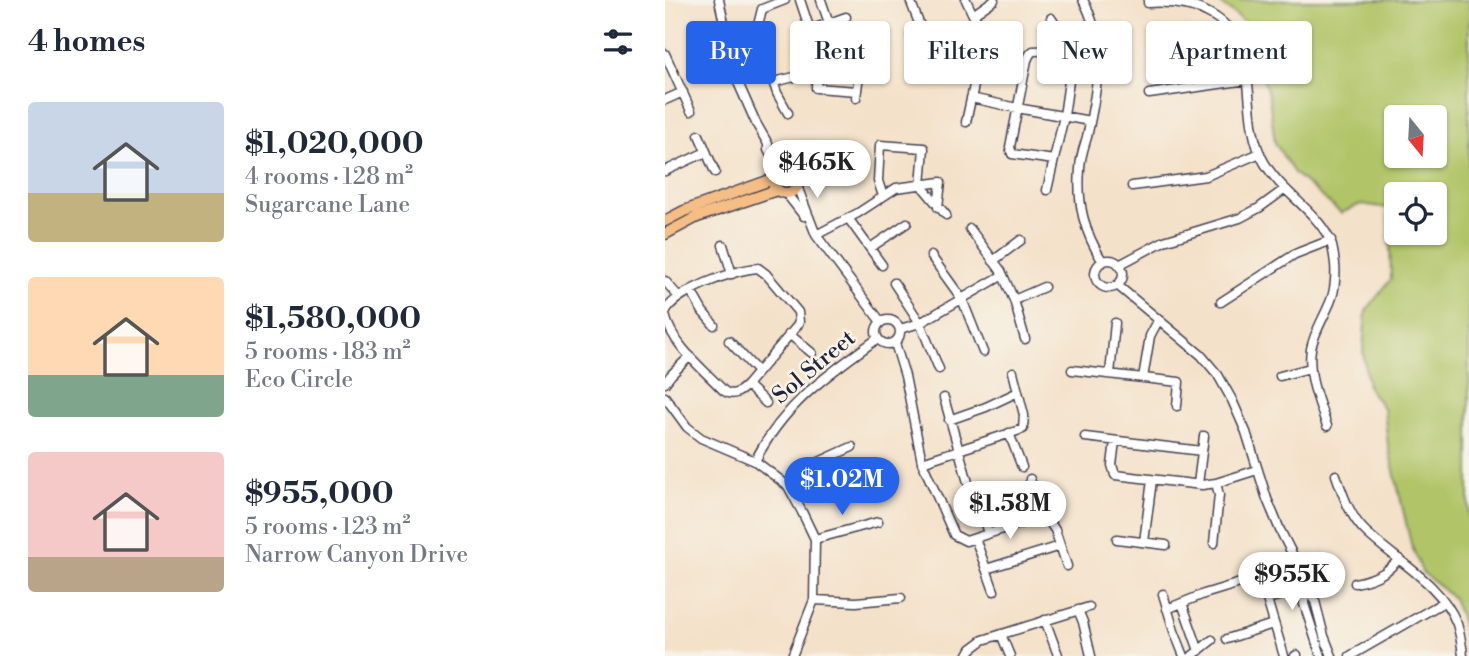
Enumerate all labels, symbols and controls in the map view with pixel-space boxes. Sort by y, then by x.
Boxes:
chip: Buy [686,21,776,84]
chip: Rent [790,21,890,84]
chip: Filters [904,21,1023,84]
chip: New [1037,21,1132,84]
chip: Apartment [1146,21,1312,84]
text: 4 homes [28,23,145,61]
icon: filters [599,23,637,61]
north arrow [1384,105,1447,168]
map controls [1384,105,1447,245]
text: $1,020,000 [245,125,424,163]
icon: home [84,130,168,214]
pin: $465K [768,140,866,200]
text: $465K [779,149,855,177]
text: 4 rooms · 128 m² [245,163,413,191]
button: locate [1384,182,1447,245]
text: Sugarcane Lane [245,191,410,219]
text: $1,580,000 [245,300,421,338]
icon: home [84,305,168,389]
street label: Sol Street [767,324,861,410]
text: 5 rooms · 183 m² [245,338,411,366]
text: Eco Circle [245,366,353,394]
pin: $1.02M [785,458,899,517]
text: $1.02M [800,466,884,494]
text: $955,000 [245,475,394,513]
icon: home [84,480,168,564]
pin: $1.58M [953,482,1067,541]
text: $1.58M [969,490,1051,518]
text: 5 rooms · 123 m² [245,513,411,541]
text: Narrow Canyon Drive [245,541,468,569]
pin: $955K [1243,552,1341,612]
text: $955K [1254,561,1330,589]

